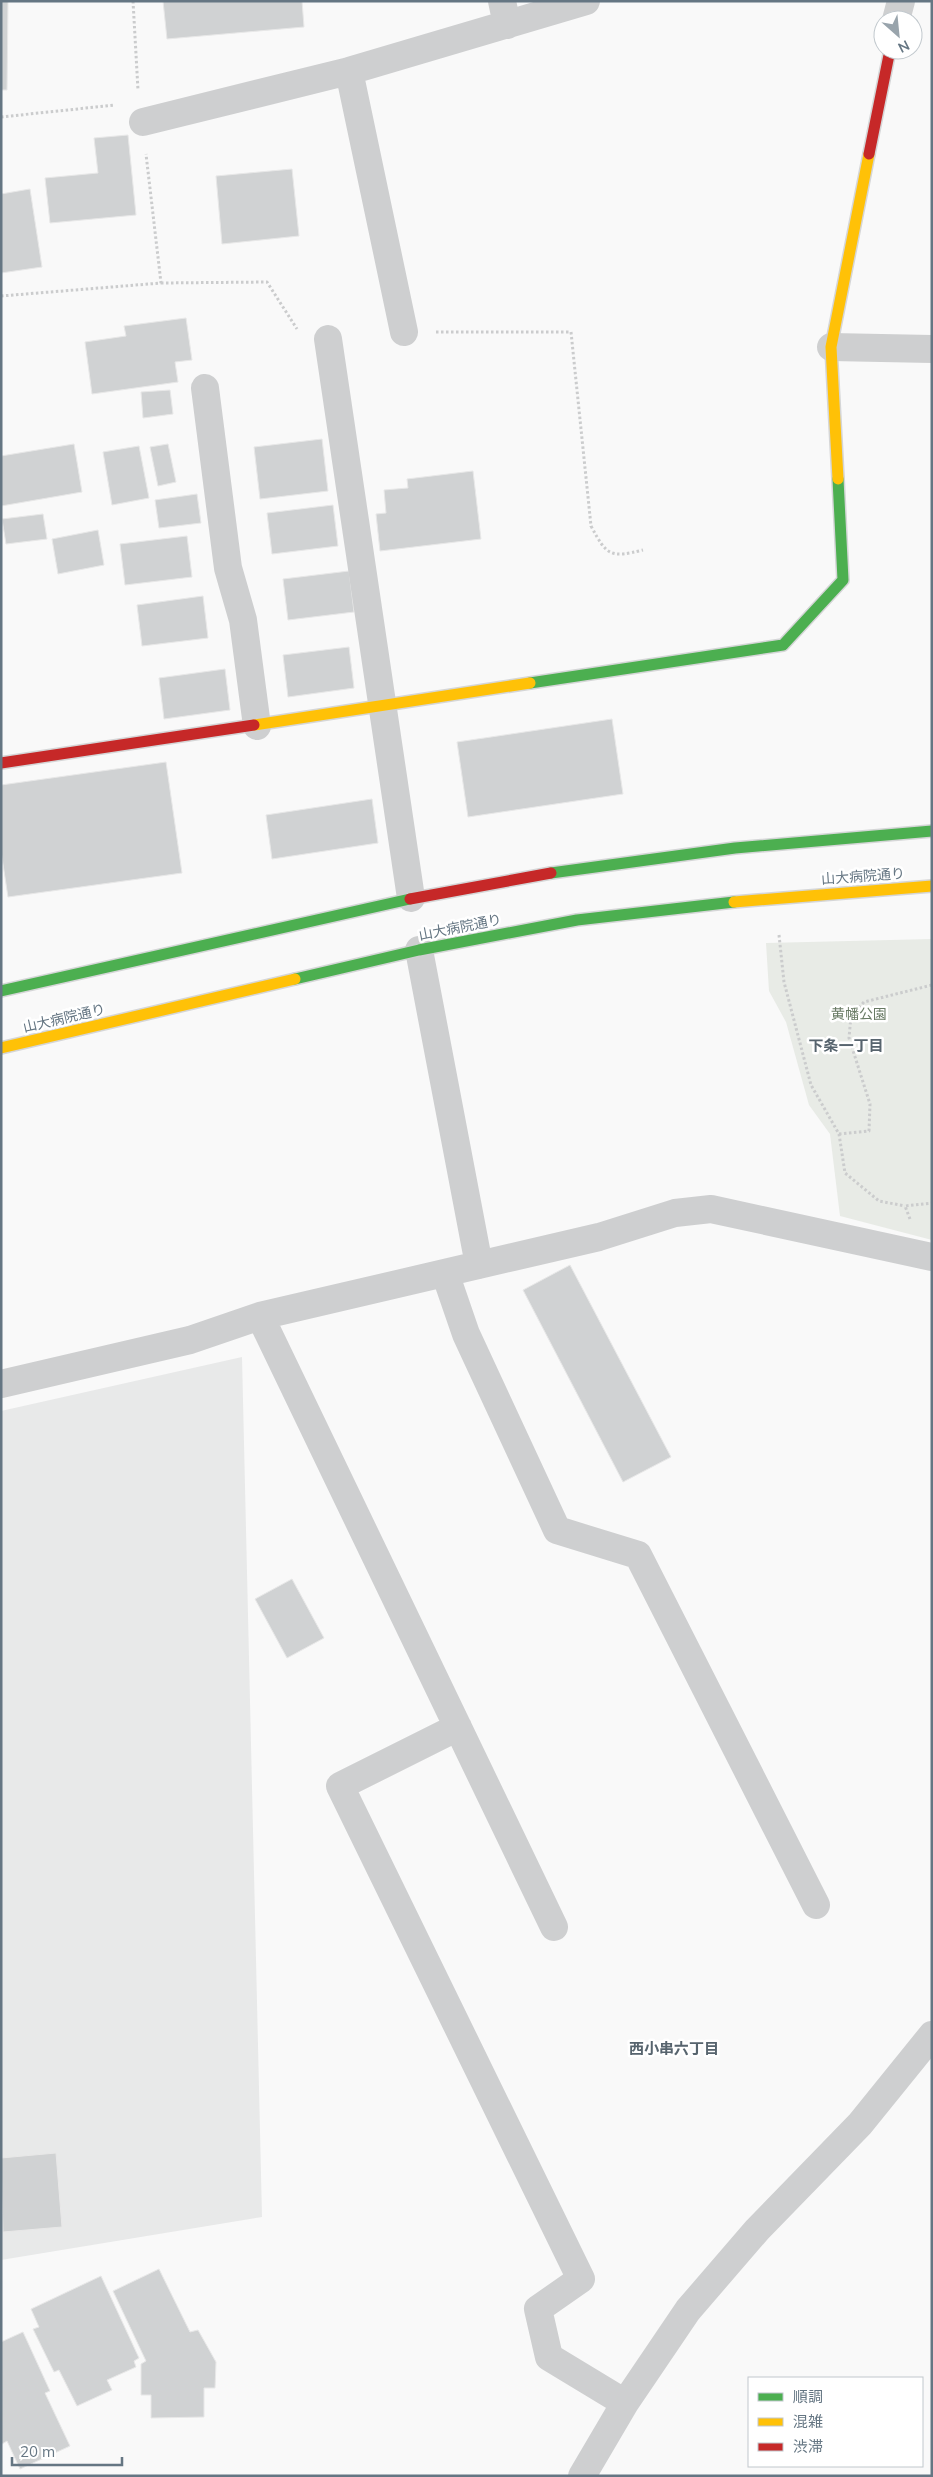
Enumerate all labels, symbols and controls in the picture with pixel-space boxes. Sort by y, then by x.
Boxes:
north arrow [873,10,923,60]
text: N [895,36,913,57]
street label: 山大病院通り [820,864,906,888]
street label: 山大病院通り [417,910,503,944]
street label: 山大病院通り [21,1000,107,1036]
park label: 黄幡公園 [831,1005,887,1023]
district label: 下条一丁目 [808,1036,884,1055]
district label: 西小串六丁目 [629,2039,719,2058]
legend [748,2377,923,2467]
text: 順調 [793,2387,823,2406]
text: 混雑 [793,2412,823,2431]
scale bar [12,2434,122,2466]
text: 渋滞 [793,2437,823,2456]
text: 20 m [20,2442,55,2461]

